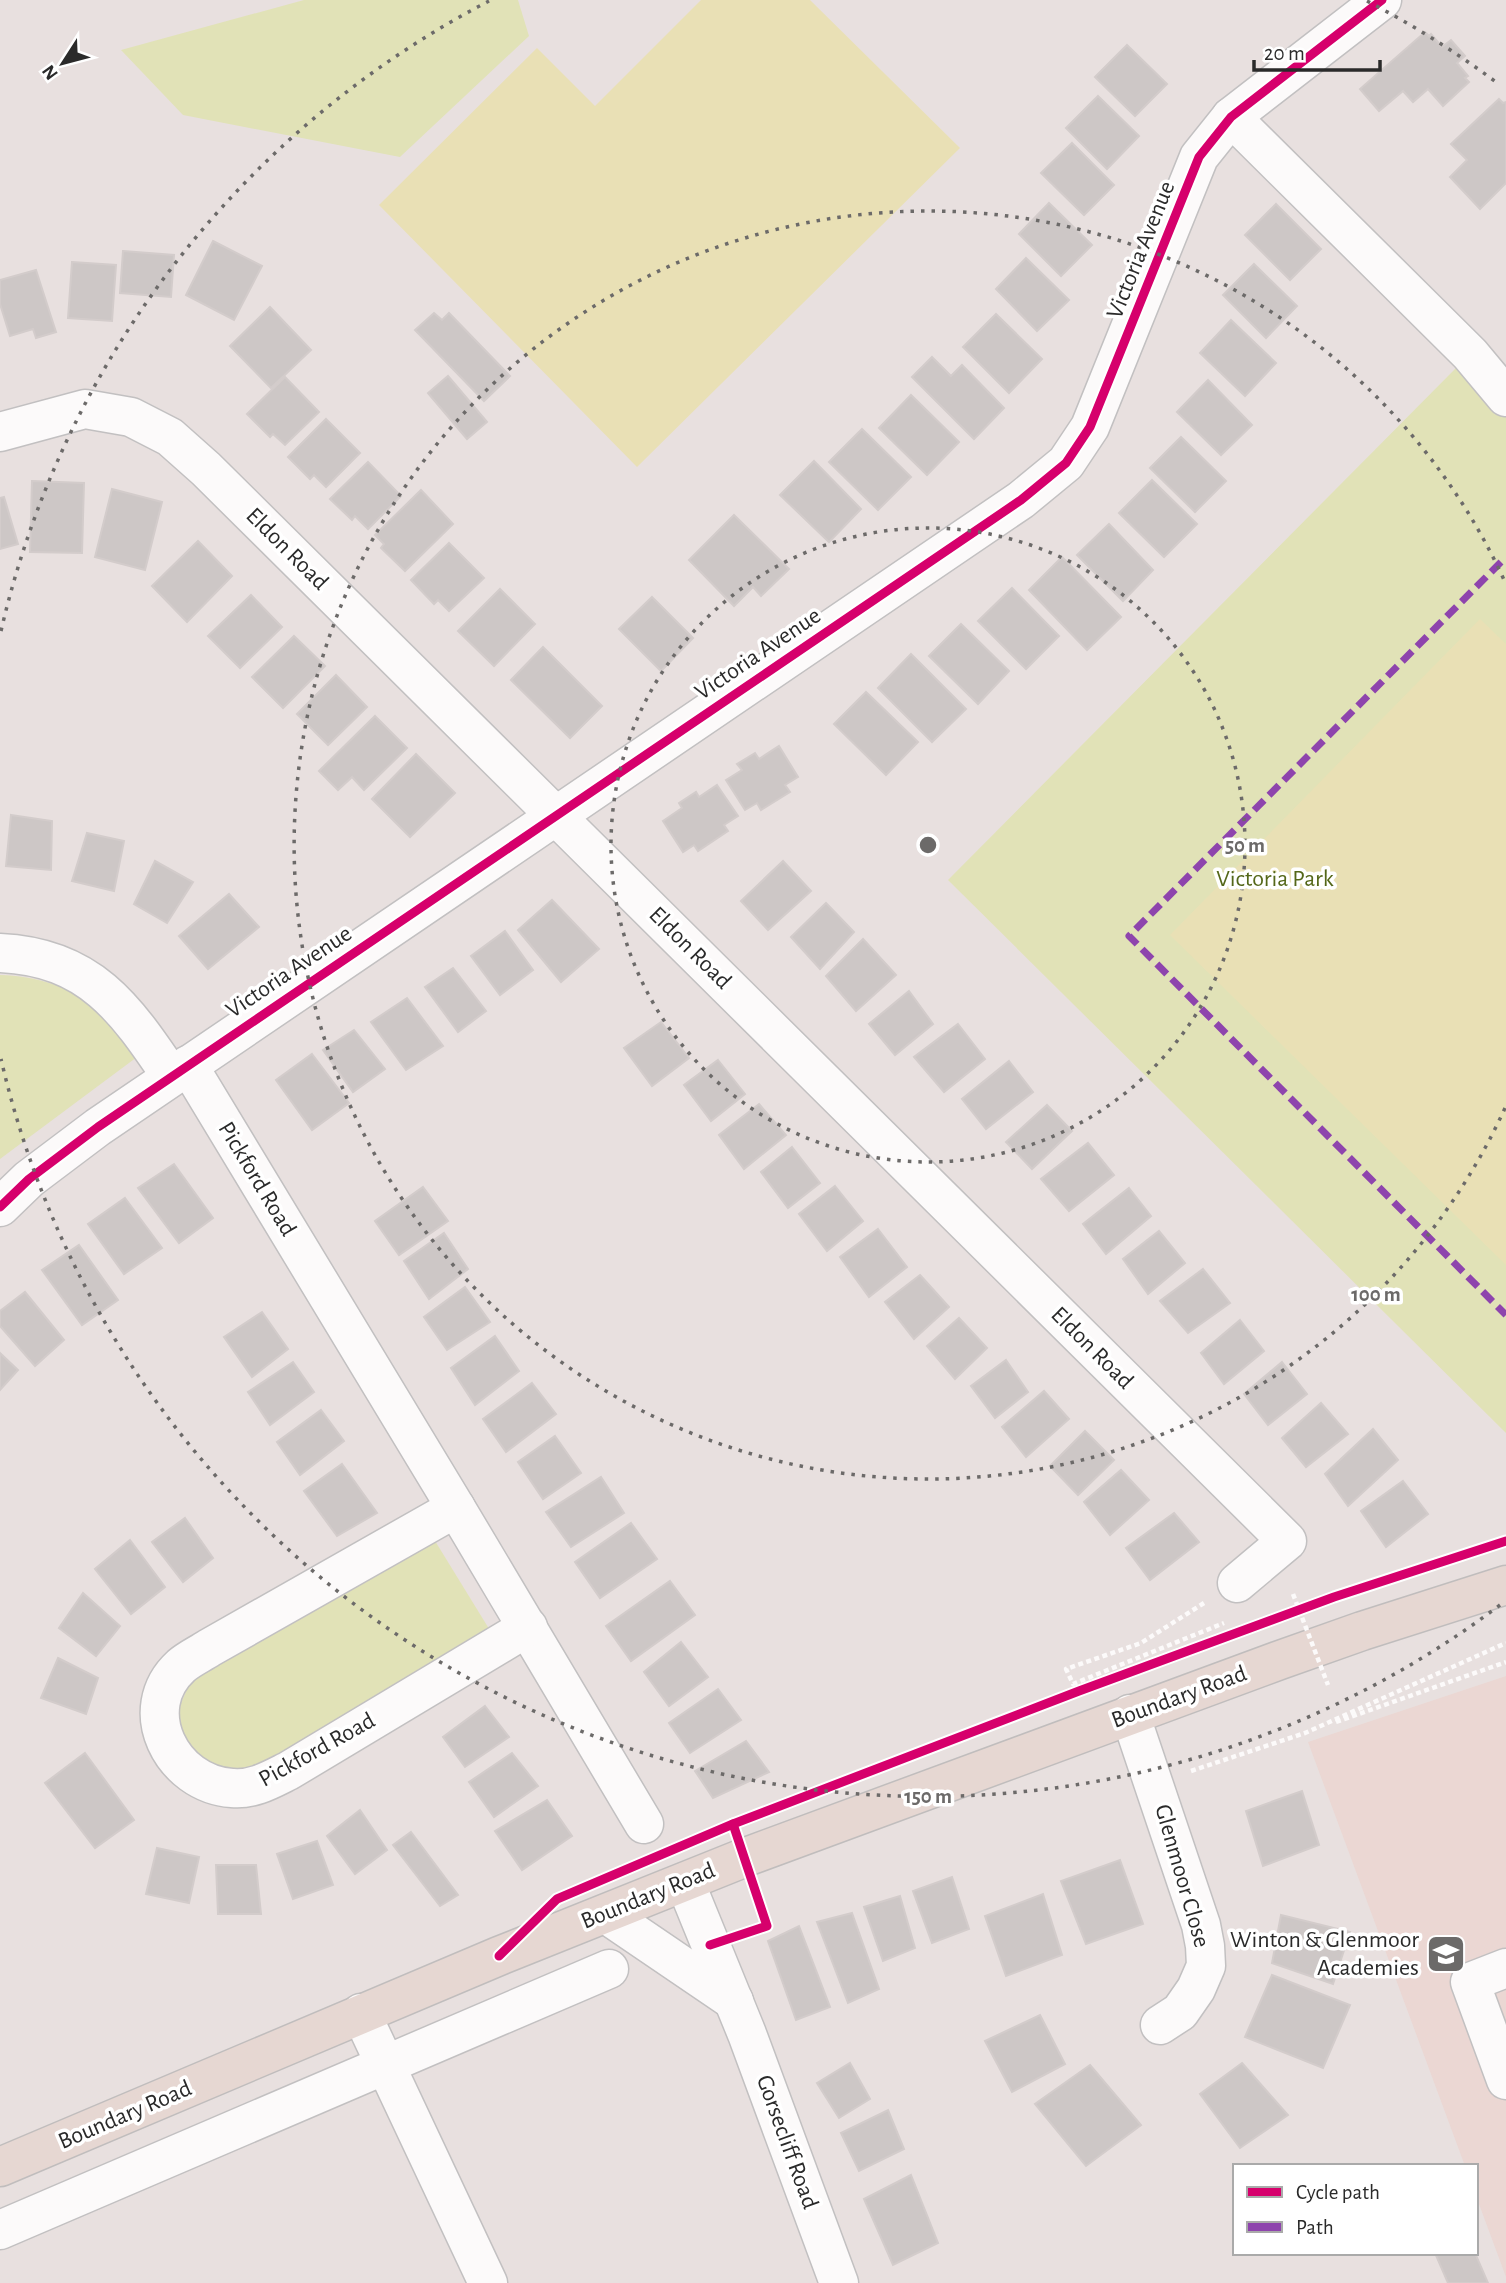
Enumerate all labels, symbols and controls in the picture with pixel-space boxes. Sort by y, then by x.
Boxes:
north arrow [28,28,98,98]
scale bar [1254,28,1380,72]
text: 20 m [1264,43,1305,64]
text: N [39,61,62,83]
street label: Victoria Avenue [1103,178,1179,322]
street label: Eldon Road [241,503,333,595]
street label: Victoria Avenue [691,603,825,705]
centre of rings [916,833,940,857]
text: 50 m [1225,835,1265,856]
park label: Victoria Park [1216,867,1334,891]
street label: Eldon Road [644,902,736,994]
street label: Victoria Avenue [222,921,356,1023]
street label: Pickford Road [214,1118,300,1240]
text: 100 m [1351,1284,1401,1305]
street label: Eldon Road [1046,1302,1138,1394]
street label: Boundary Road [1108,1661,1250,1733]
street label: Pickford Road [255,1708,379,1792]
text: 150 m [904,1786,952,1807]
street label: Glenmoor Close [1150,1802,1214,1950]
street label: Boundary Road [578,1858,718,1934]
place label: Winton & Glenmoor Academies [1230,1928,1419,1980]
school or university icon: Winton & Glenmoor Academies [1425,1933,1467,1975]
street label: Gorsecliff Road [752,2072,822,2212]
street label: Boundary Road [55,2076,195,2154]
legend [1233,2164,1478,2255]
text: Cycle path [1296,2182,1380,2203]
text: Path [1296,2217,1334,2238]

